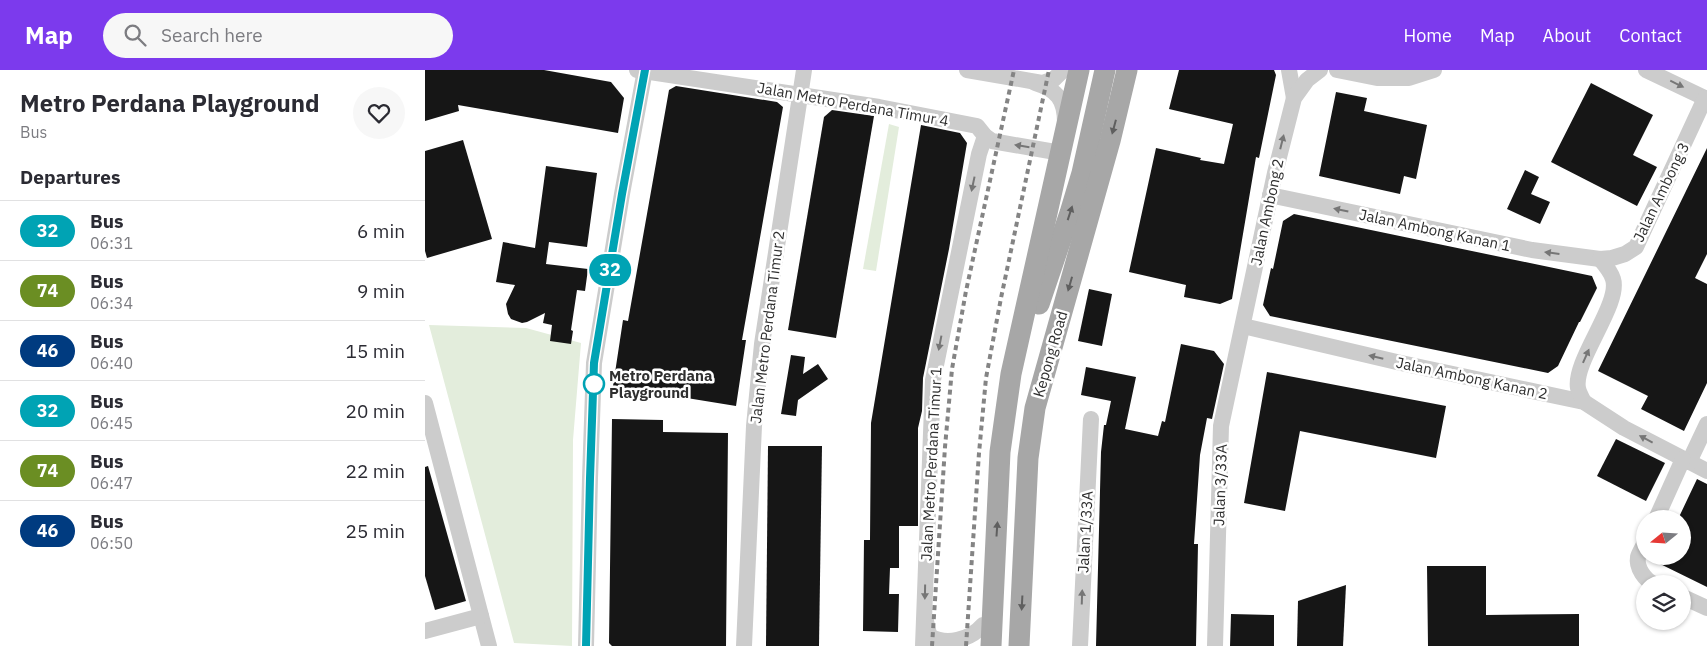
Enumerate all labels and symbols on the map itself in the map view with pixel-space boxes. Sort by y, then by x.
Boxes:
street label: Jalan Metro Perdana Timur 4 [756,78,950,130]
one-way arrow [1670,81,1684,89]
one-way arrow [1109,120,1117,135]
one-way arrow [1279,134,1287,149]
street label: Jalan Ambong 3 [1629,139,1693,245]
one-way arrow [1014,142,1030,150]
street label: Jalan Ambong 2 [1246,157,1288,267]
one-way arrow [968,176,976,192]
street label: Jalan Ambong Kanan 1 [1357,205,1513,255]
one-way arrow [1067,206,1074,221]
one-way arrow [1334,206,1349,214]
street label: Jalan Metro Perdana Timur 2 [746,230,788,424]
one-way arrow [1544,249,1560,257]
line badge: 32 [587,254,633,286]
one-way arrow [1065,276,1073,291]
street label: Kepong Road [1029,309,1071,399]
one-way arrow [936,335,944,351]
one-way arrow [1583,349,1591,363]
one-way arrow [1368,353,1383,361]
street label: Jalan Ambong Kanan 2 [1394,353,1550,403]
place label: Metro Perdana Playground [609,366,713,402]
street label: Jalan Metro Perdana Timur 1 [916,367,946,561]
marker: Metro Perdana Playground [583,373,605,395]
one-way arrow [1639,435,1653,443]
street label: Jalan 3/33A [1209,443,1231,526]
street label: Jalan 1/33A [1073,490,1097,574]
north arrow [1636,510,1691,565]
one-way arrow [993,521,1001,537]
one-way arrow [921,584,929,600]
one-way arrow [1079,589,1087,605]
one-way arrow [1017,595,1025,611]

